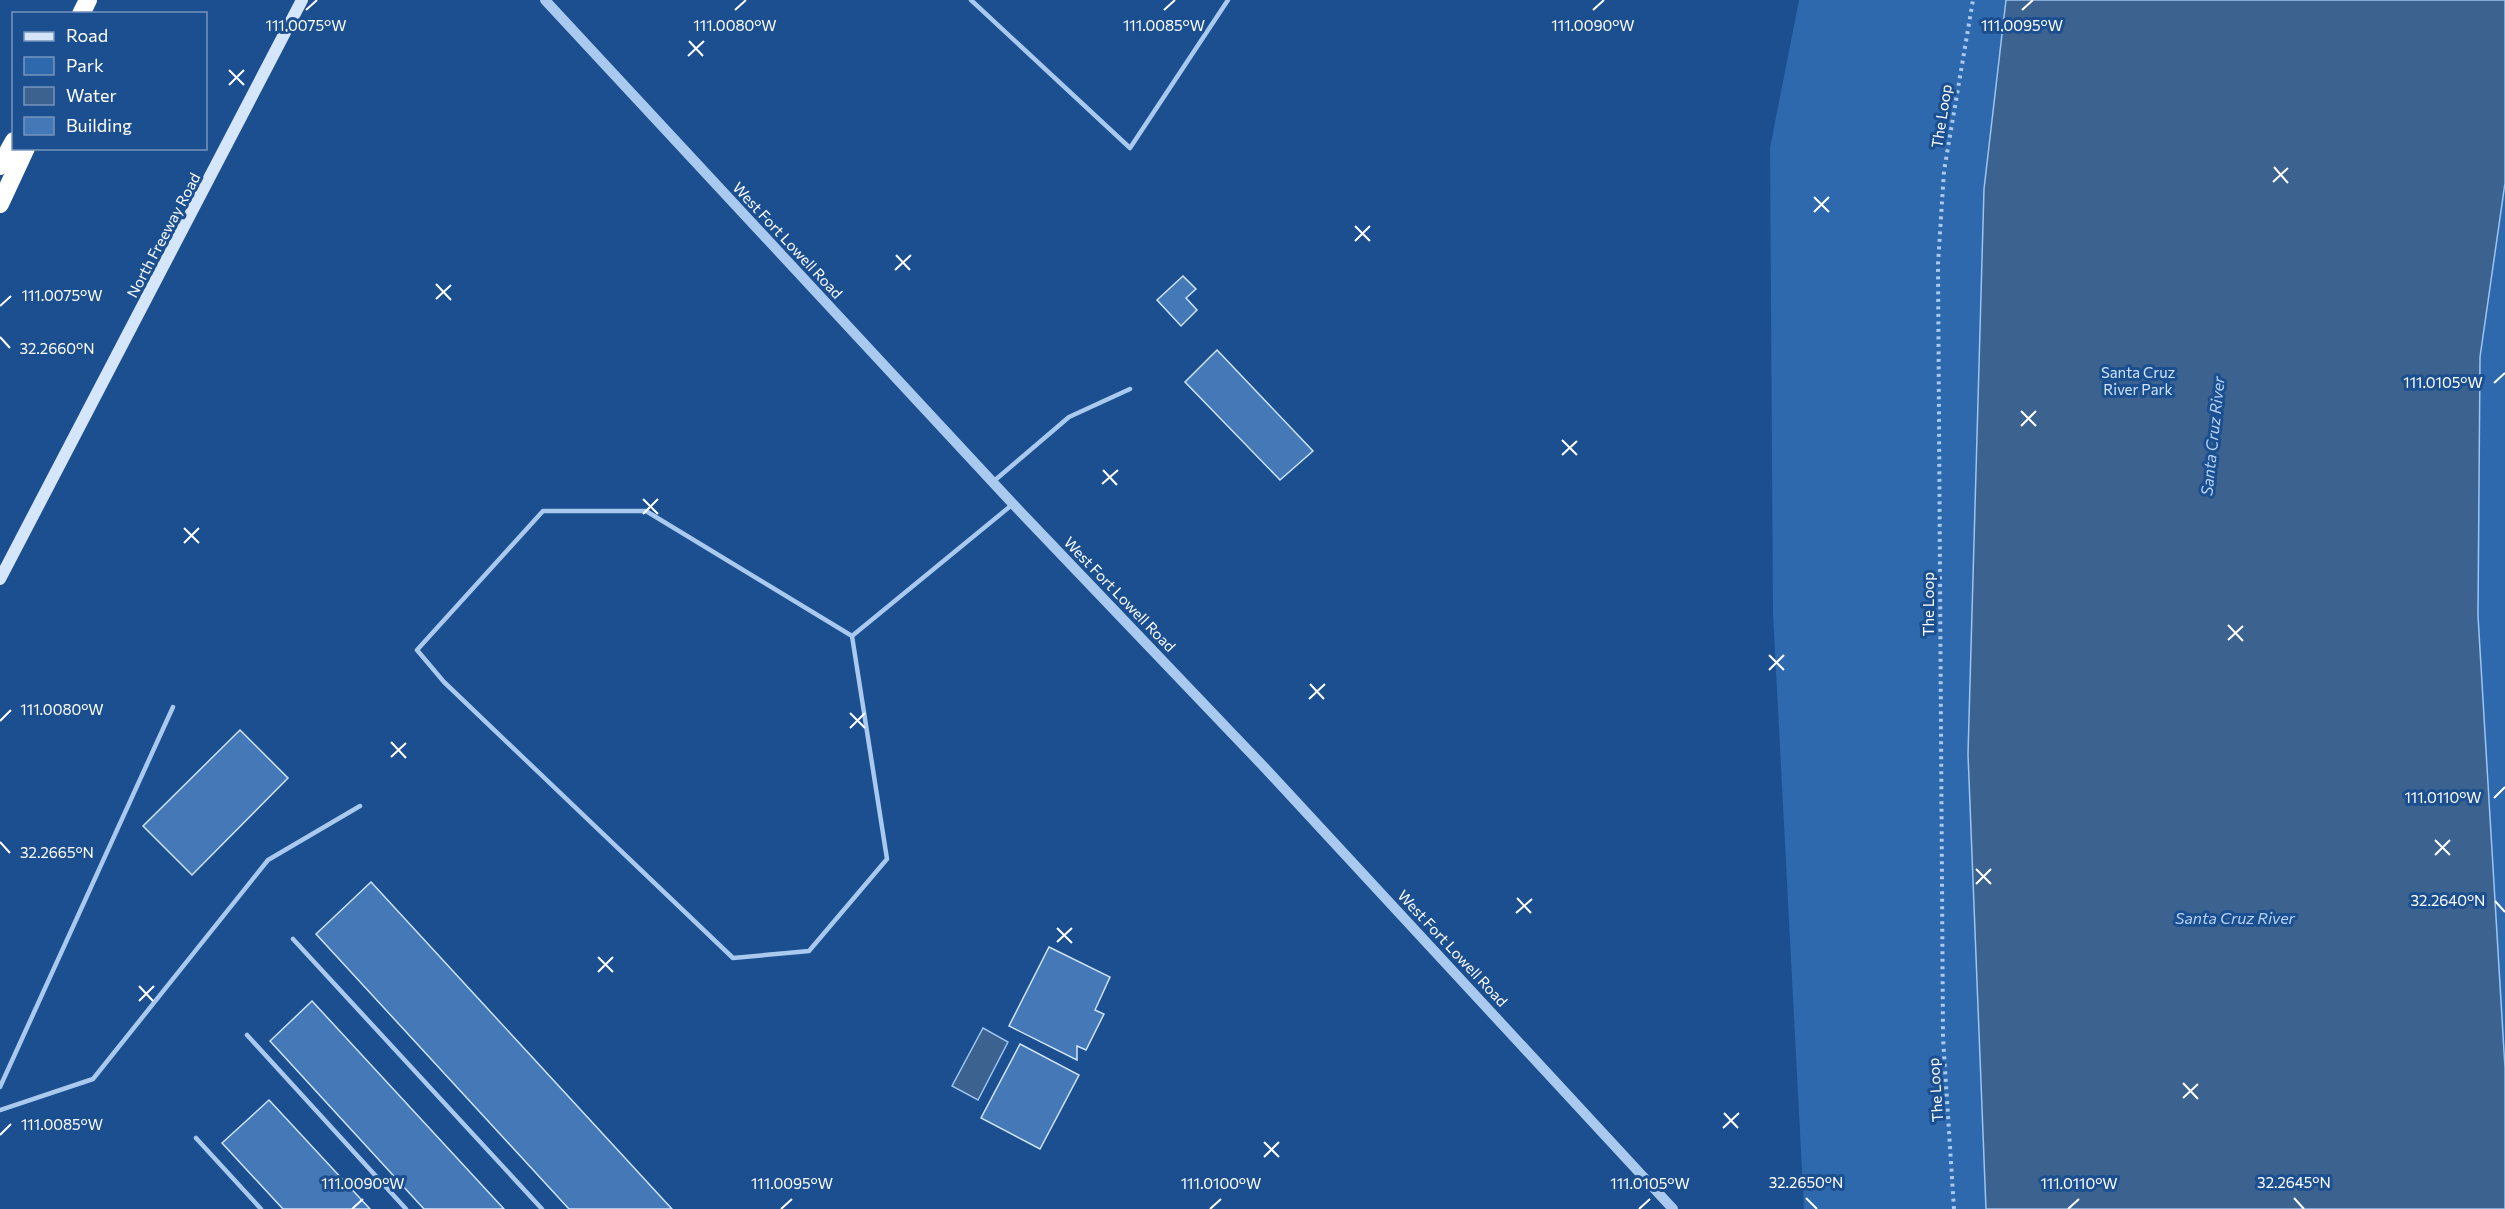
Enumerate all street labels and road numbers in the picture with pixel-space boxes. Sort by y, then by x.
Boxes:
street label: The Loop [1927,83,1955,149]
street label: North Freeway Road [122,169,204,301]
street label: West Fort Lowell Road [729,178,847,302]
street label: West Fort Lowell Road [1060,533,1180,655]
street label: The Loop [1919,572,1937,636]
street label: West Fort Lowell Road [1394,886,1512,1010]
street label: The Loop [1924,1057,1946,1123]

